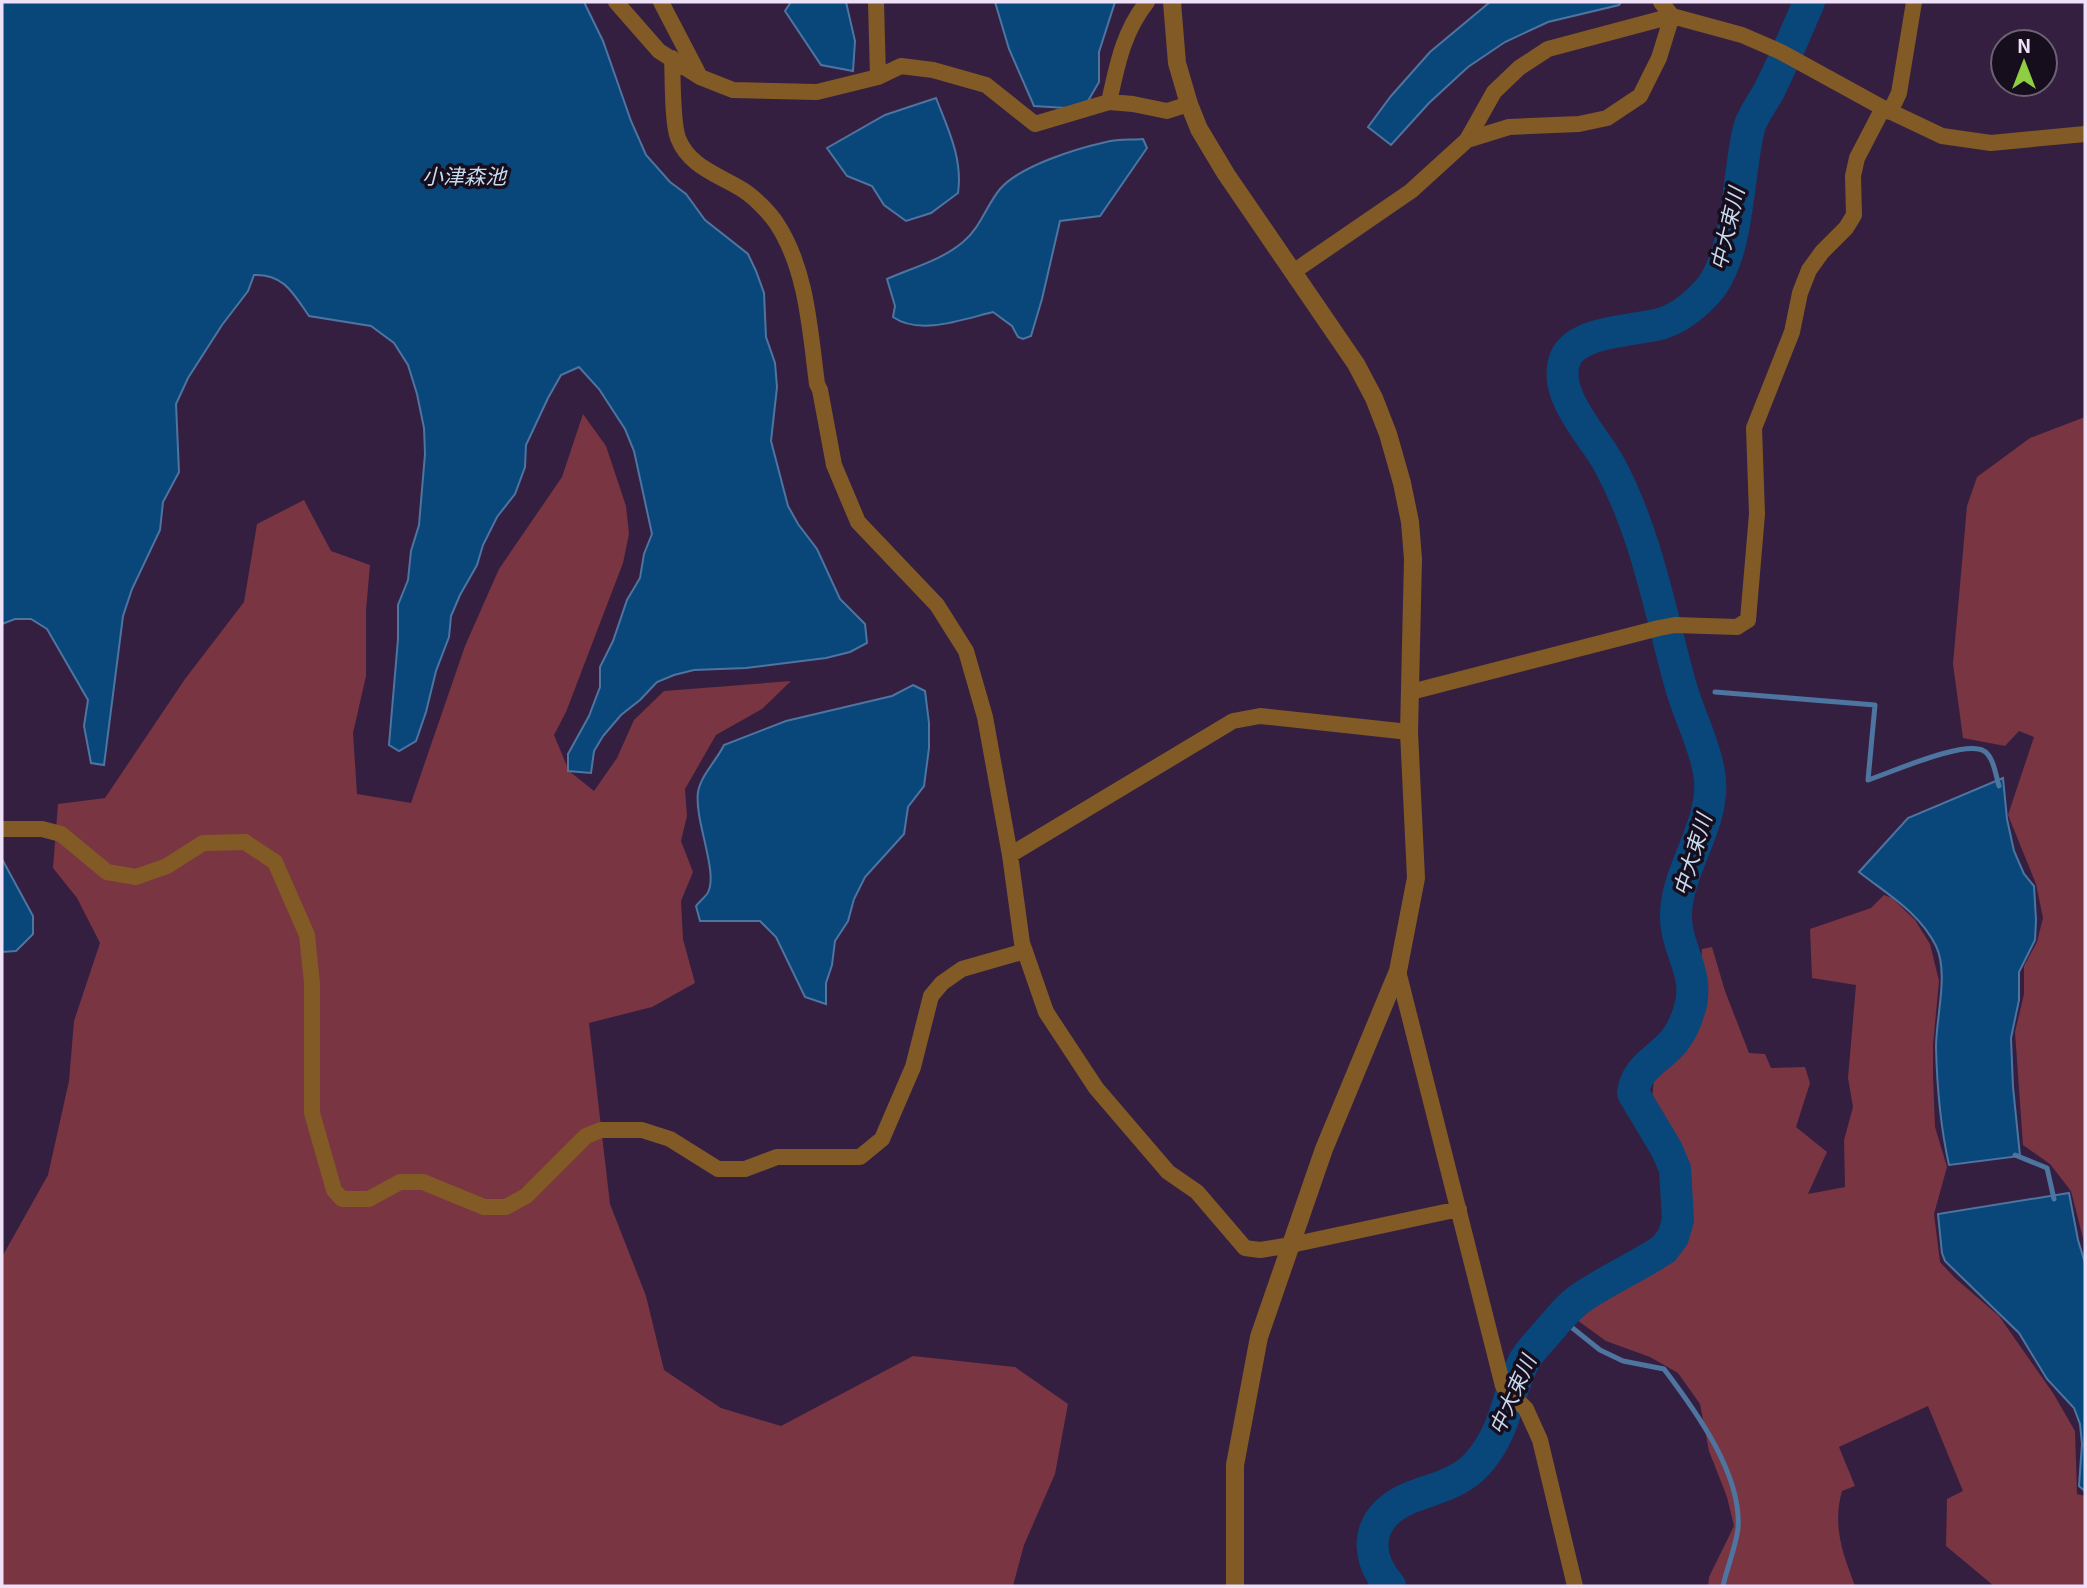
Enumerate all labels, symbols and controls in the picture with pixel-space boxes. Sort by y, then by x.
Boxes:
north arrow [1989,28,2059,98]
text: N [2017,31,2031,58]
water label: 小津森池 [422,160,508,190]
water label: 中大束川 [1702,182,1751,273]
water label: 中大束川 [1664,808,1718,899]
water label: 中大束川 [1480,1348,1543,1439]

